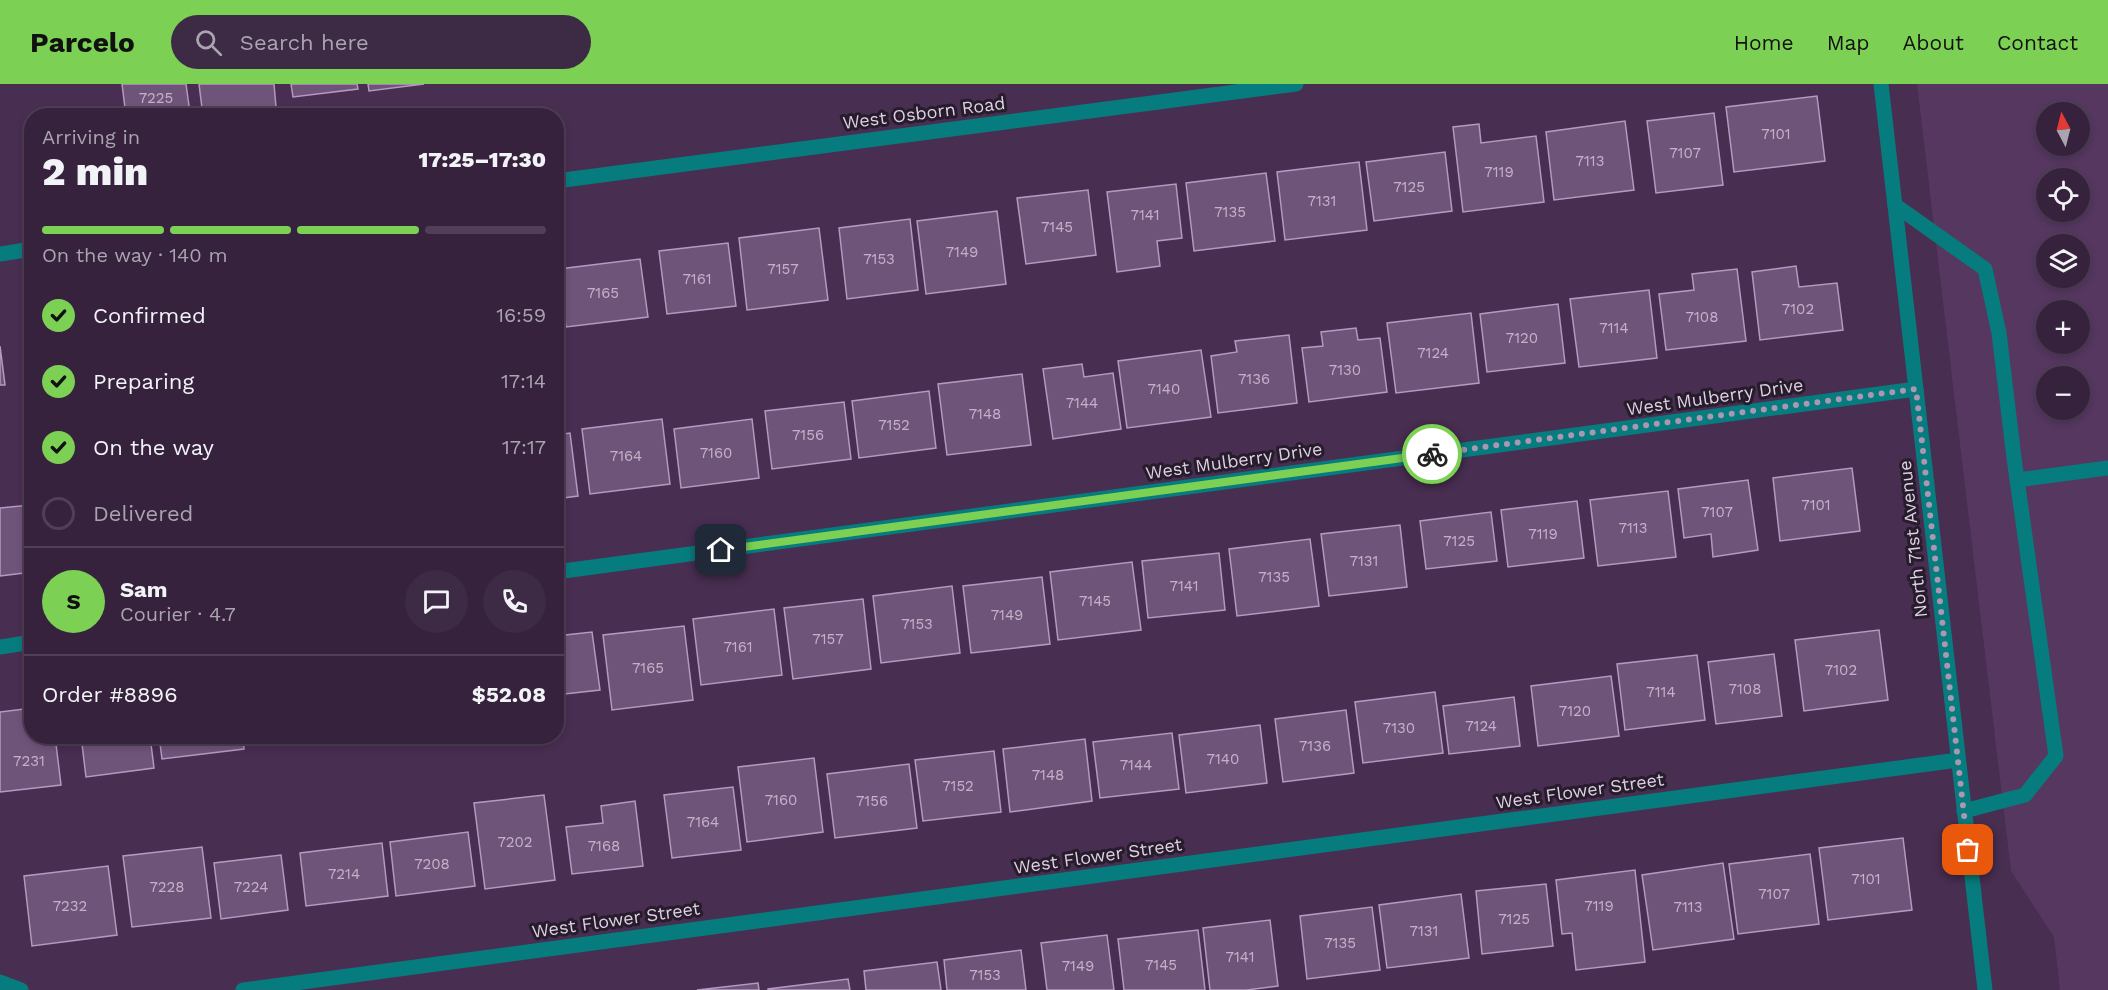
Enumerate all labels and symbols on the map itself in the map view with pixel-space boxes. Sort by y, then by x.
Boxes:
house number: 7225 [139,89,173,107]
street label: West Osborn Road [841,92,1007,133]
north arrow [2036,102,2090,156]
house number: 7101 [1761,125,1791,143]
house number: 7107 [1669,144,1701,162]
house number: 7113 [1576,152,1604,170]
house number: 7119 [1484,163,1514,181]
house number: 7125 [1393,178,1425,196]
house number: 7131 [1308,192,1336,210]
house number: 7135 [1214,203,1246,221]
house number: 7141 [1130,206,1160,224]
house number: 7145 [1041,218,1073,236]
house number: 7149 [946,243,978,261]
house number: 7153 [863,250,895,268]
house number: 7157 [767,260,799,278]
house number: 7161 [682,270,712,288]
house number: 7165 [587,284,619,302]
house number: 7102 [1782,300,1814,318]
house number: 7108 [1686,308,1718,326]
house number: 7114 [1599,319,1629,337]
house number: 7120 [1506,329,1538,347]
house number: 7124 [1417,344,1449,362]
house number: 7130 [1329,361,1361,379]
house number: 7136 [1238,370,1270,388]
street label: West Mulberry Drive [1625,374,1805,419]
house number: 7140 [1148,380,1180,398]
house number: 7144 [1066,394,1098,412]
house number: 7148 [969,405,1001,423]
house number: 7152 [878,416,910,434]
courier [1402,424,1462,484]
house number: 7156 [792,426,824,444]
street label: West Mulberry Drive [1144,438,1324,483]
house number: 7160 [700,444,732,462]
house number: 7164 [610,447,642,465]
street label: North 71st Avenue [1894,459,1931,619]
house number: 7101 [1801,496,1831,514]
house number: 7107 [1701,503,1733,521]
house number: 7113 [1619,519,1647,537]
pin [695,524,746,575]
house number: 7119 [1528,525,1558,543]
house number: 7125 [1443,532,1475,550]
house number: 7131 [1350,552,1378,570]
house number: 7135 [1258,568,1290,586]
house number: 7141 [1169,577,1199,595]
house number: 7145 [1079,592,1111,610]
house number: 7149 [991,606,1023,624]
house number: 7153 [901,615,933,633]
house number: 7157 [812,630,844,648]
house number: 7161 [723,638,753,656]
house number: 7165 [632,659,664,677]
house number: 7102 [1825,661,1857,679]
house number: 7108 [1729,680,1761,698]
house number: 7114 [1646,683,1676,701]
house number: 7120 [1559,702,1591,720]
house number: 7124 [1465,717,1497,735]
house number: 7130 [1383,719,1415,737]
house number: 7136 [1299,737,1331,755]
house number: 7140 [1207,750,1239,768]
house number: 7231 [13,752,45,770]
house number: 7144 [1120,756,1152,774]
house number: 7148 [1032,766,1064,784]
street label: West Flower Street [1494,768,1666,813]
house number: 7152 [942,777,974,795]
house number: 7160 [765,791,797,809]
house number: 7156 [856,792,888,810]
house number: 7164 [687,813,719,831]
pin [1942,824,1993,875]
house number: 7202 [497,833,533,851]
street label: West Flower Street [1012,833,1184,878]
house number: 7168 [588,837,620,855]
house number: 7208 [414,855,450,873]
house number: 7214 [328,865,360,883]
house number: 7101 [1851,870,1881,888]
house number: 7228 [149,878,185,896]
house number: 7224 [234,878,268,896]
house number: 7107 [1758,885,1790,903]
house number: 7232 [53,897,87,915]
street label: West Flower Street [530,897,702,942]
house number: 7119 [1584,897,1614,915]
house number: 7113 [1674,898,1702,916]
house number: 7125 [1498,910,1530,928]
house number: 7131 [1410,922,1438,940]
house number: 7135 [1324,934,1356,952]
house number: 7141 [1225,948,1255,966]
house number: 7145 [1145,956,1177,974]
house number: 7149 [1062,957,1094,975]
house number: 7153 [969,966,1001,984]

